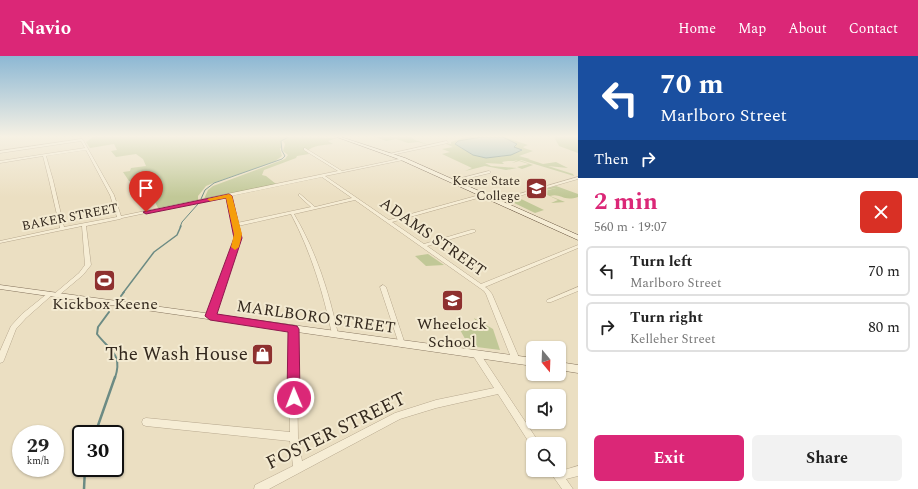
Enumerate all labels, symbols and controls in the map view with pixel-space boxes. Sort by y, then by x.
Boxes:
text: Navio [20,14,71,43]
text: Home [678,18,716,39]
text: Map [738,18,766,39]
text: About [788,18,827,39]
text: Contact [849,18,898,39]
text: 70 m [660,63,724,106]
icon: left [594,72,646,124]
text: Marlboro Street [660,102,787,129]
text: Then [594,148,629,171]
icon: right [637,148,659,170]
pin [129,171,163,212]
place label: Keene State College [452,171,520,206]
school or university icon: Keene State College [523,175,549,201]
icon: arrive [135,177,157,199]
text: 2 min [594,184,658,220]
street label: ADAMS STREET [375,191,491,283]
button: close [860,191,902,233]
street label: BAKER STREET [20,198,120,236]
text: 560 m · 19:07 [594,217,667,237]
text: Turn left [630,250,692,273]
icon: left [596,260,618,282]
text: 70 m [868,260,900,283]
sports icon: Kickbox Keene [92,268,118,294]
text: Marlboro Street [630,273,722,293]
school or university icon: Wheelock School [439,288,465,314]
place label: Kickbox Keene [52,292,158,316]
street label: MARLBORO STREET [235,294,397,340]
text: Turn right [630,306,703,329]
place label: Wheelock School [417,312,487,354]
icon: right [596,316,618,338]
text: 80 m [868,316,900,339]
text: Kelleher Street [630,329,716,349]
place label: The Wash House [105,340,248,369]
shop icon: The Wash House [250,341,276,367]
north arrow [526,341,566,381]
map controls [526,341,566,477]
position arrow [273,377,315,419]
street label: FOSTER STREET [261,385,411,477]
button: sound [526,389,566,429]
speed limit sign: 30 [72,425,124,477]
text: 29 [27,431,49,461]
button: Exit [594,435,744,481]
button: Share [752,435,902,481]
button: search [526,437,566,477]
text: km/h [27,453,49,469]

